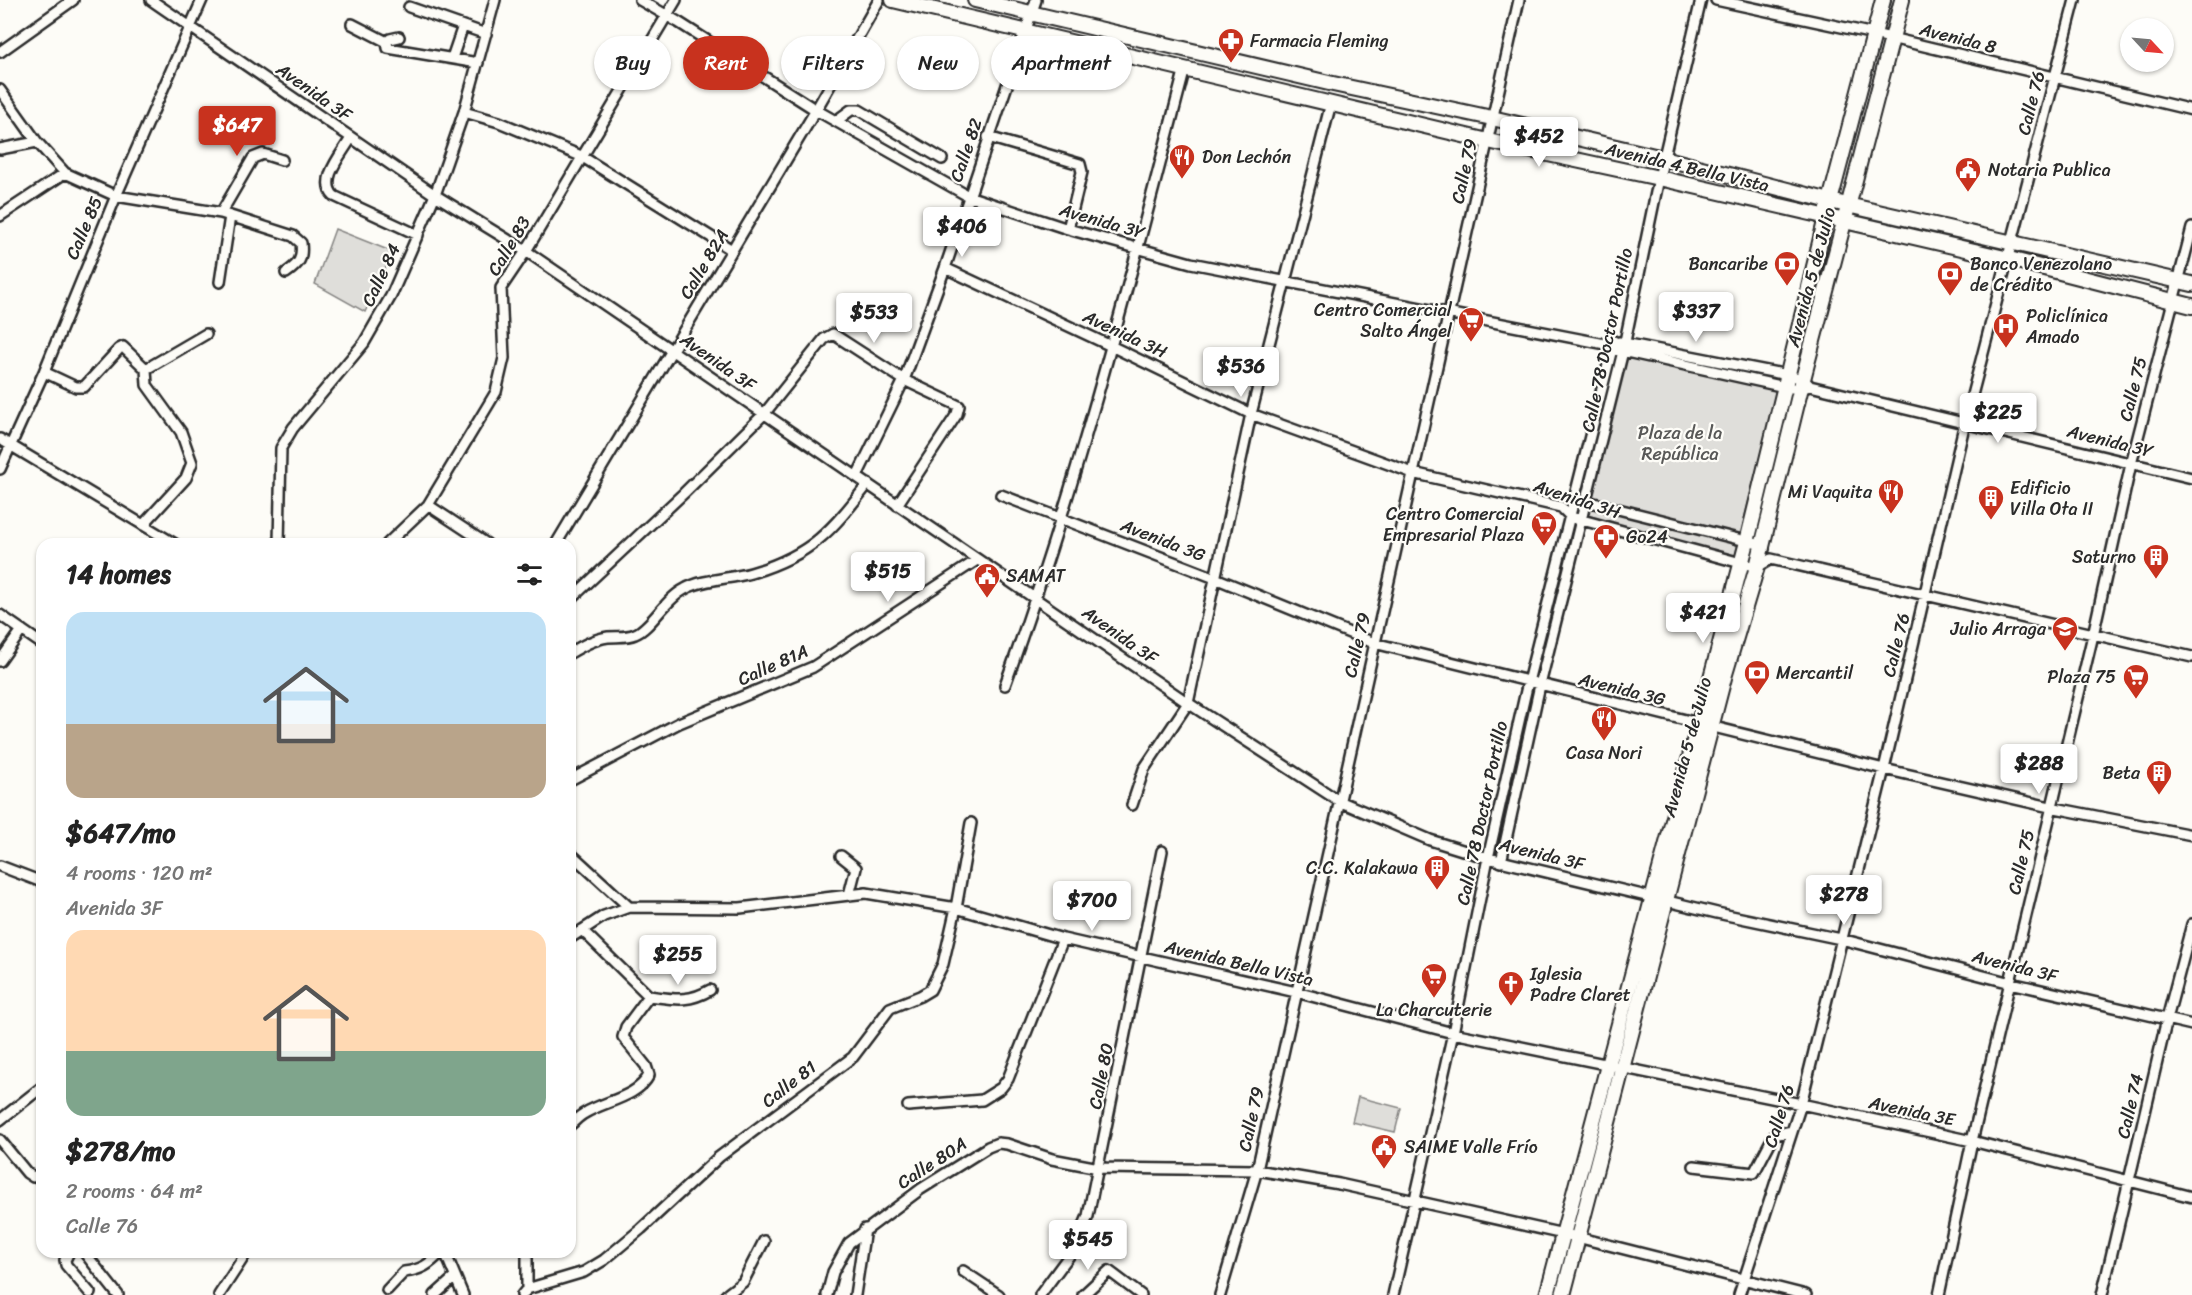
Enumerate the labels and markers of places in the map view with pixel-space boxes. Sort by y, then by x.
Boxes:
place label: Farmacia Fleming [1250,25,1389,57]
pharmacy icon: Farmacia Fleming [1216,26,1246,64]
pin: $647 [201,106,273,157]
pin: $452 [1503,117,1575,168]
place label: Don Lechón [1202,141,1291,173]
restaurant icon: Don Lechón [1167,142,1197,180]
place label: Notaria Publica [1988,154,2111,186]
public building icon: Notaria Publica [1953,155,1983,193]
pin: $406 [926,207,998,258]
place label: Bancaribe [1688,248,1768,280]
place label: Banco Venezolano de Crédito [1970,248,2112,301]
bank icon: Bancaribe [1772,249,1802,287]
bank icon: Banco Venezolano de Crédito [1935,259,1965,297]
pin: $337 [1660,292,1732,343]
pin: $533 [838,293,910,344]
place label: Centro Comercial Salto Ángel [1314,294,1453,347]
place label: Policlínica Amado [2025,300,2108,353]
supermarket icon: Centro Comercial Salto Ángel [1456,305,1486,343]
hospital icon: Policlínica Amado [1991,311,2021,349]
pin: $536 [1205,347,1277,398]
pin: $225 [1962,393,2034,444]
place label: Edificio Villa Ota II [2010,472,2094,525]
place label: Mi Vaquita [1788,476,1873,508]
restaurant icon: Mi Vaquita [1876,477,1906,515]
building icon: Edificio Villa Ota II [1976,483,2006,521]
place label: Centro Comercial Empresarial Plaza [1383,498,1525,551]
supermarket icon: Centro Comercial Empresarial Plaza [1529,509,1559,547]
place label: Go24 [1626,521,1668,553]
pharmacy icon: Go24 [1591,522,1621,560]
place label: Saturno [2072,541,2136,573]
building icon: Saturno [2141,542,2171,580]
pin: $515 [852,552,924,603]
place label: SAMAT [1006,560,1066,592]
public building icon: SAMAT [972,561,1002,599]
pin: $421 [1667,593,1739,644]
place label: Julio Arraga [1949,613,2047,645]
school or university icon: Julio Arraga [2050,614,2080,652]
place label: Mercantil [1776,657,1854,689]
bank icon: Mercantil [1742,658,1772,696]
place label: Plaza 75 [2047,661,2116,693]
supermarket icon: Plaza 75 [2121,662,2151,700]
restaurant icon: Casa Nori [1589,704,1619,742]
place label: Casa Nori [1566,737,1643,769]
pin: $288 [2003,744,2075,795]
place label: Beta [2102,757,2141,789]
building icon: Beta [2144,758,2174,796]
place label: C.C. Kalakawa [1306,852,1418,884]
building icon: C.C. Kalakawa [1422,853,1452,891]
pin: $278 [1808,875,1880,926]
pin: $700 [1056,881,1128,932]
pin: $255 [642,935,714,986]
place label: Iglesia Padre Claret [1529,958,1631,1011]
supermarket icon: La Charcuterie [1419,961,1449,999]
church icon: Iglesia Padre Claret [1496,969,1526,1007]
place label: La Charcuterie [1376,994,1492,1026]
place label: SAIME Valle Frío [1404,1131,1538,1163]
public building icon: SAIME Valle Frío [1369,1132,1399,1170]
pin: $545 [1052,1220,1124,1271]

